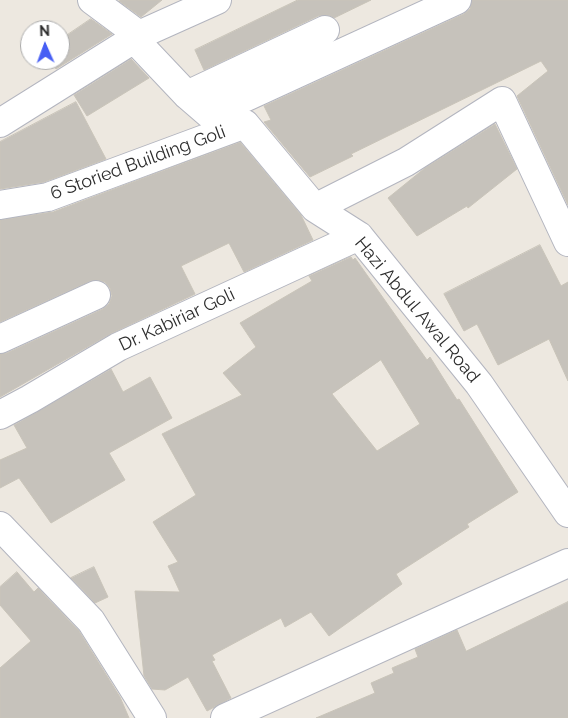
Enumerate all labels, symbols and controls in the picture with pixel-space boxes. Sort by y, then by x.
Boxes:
north arrow [20,20,70,70]
text: N [39,23,50,39]
street label: 6 Storied Building Goli [48,121,228,205]
street label: Hazi Abdul Awal Road [350,233,484,387]
street label: Dr. Kabiriar Goli [116,284,238,356]

